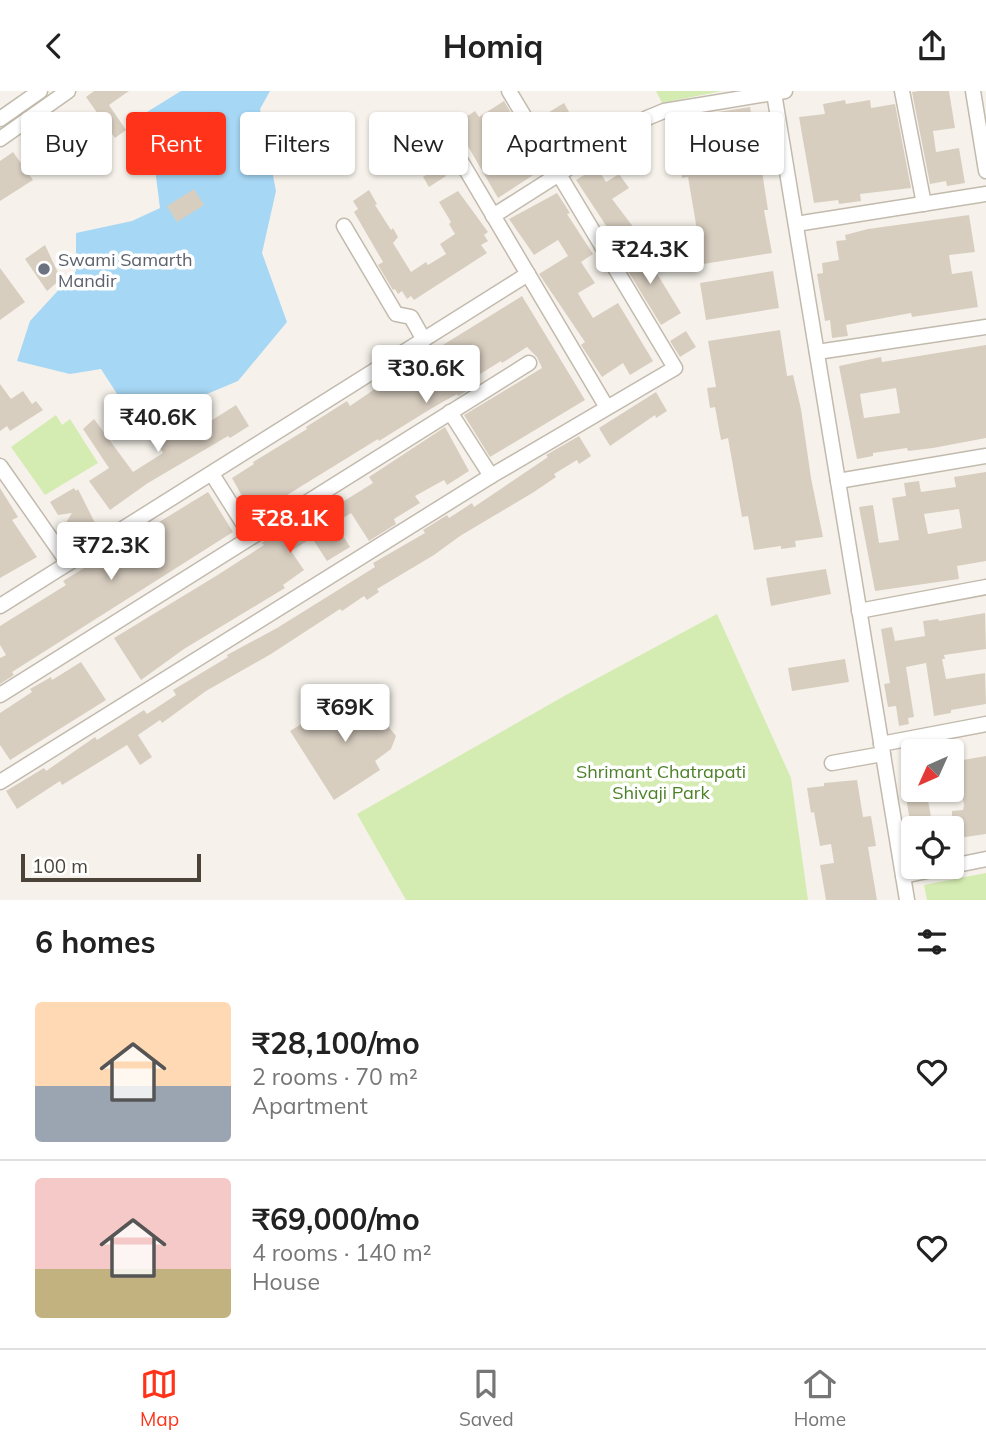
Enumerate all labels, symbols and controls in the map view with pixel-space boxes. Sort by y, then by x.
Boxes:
text: Homiq [443,26,543,66]
icon: back [35,27,73,65]
icon: share [913,27,951,65]
chip: Buy [21,112,112,175]
chip: Rent [126,112,226,175]
chip: Filters [240,112,355,175]
chip: New [369,112,468,175]
chip: Apartment [482,112,651,175]
chip: House [665,112,784,175]
pin: ₹24.3K [593,227,707,286]
text: ₹24.3K [612,234,688,263]
place label: Swami Samarth Mandir [58,248,193,292]
marker: Swami Samarth Mandir [36,261,52,277]
pin: ₹30.6K [369,345,483,405]
text: ₹30.6K [388,353,464,382]
pin: ₹40.6K [101,395,215,454]
text: ₹40.6K [120,402,196,431]
pin: ₹28.1K [233,496,347,555]
text: ₹28.1K [252,503,328,532]
pin: ₹72.3K [54,523,168,582]
text: ₹72.3K [73,530,149,559]
pin: ₹69K [304,685,386,744]
text: ₹69K [317,692,373,721]
north arrow [901,739,964,801]
map controls [901,739,964,879]
park label: Shrimant Chatrapati Shivaji Park [576,760,746,804]
button: locate [901,816,964,879]
scale bar [21,851,201,883]
text: 100 m [32,854,88,878]
text: 6 homes [35,923,156,961]
icon: filters [913,923,951,961]
text: ₹28,100/mo [252,1024,420,1062]
icon: home [91,1030,175,1114]
icon: heart [913,1053,951,1091]
text: 2 rooms · 70 m² [252,1062,418,1091]
text: Apartment [252,1091,368,1120]
text: ₹69,000/mo [252,1200,420,1238]
icon: home [91,1206,175,1290]
icon: heart [913,1229,951,1267]
text: 4 rooms · 140 m² [252,1238,432,1267]
text: House [252,1267,320,1296]
tab: Map [140,1365,179,1431]
tab: Saved [459,1365,514,1431]
tab: Home [794,1365,846,1431]

